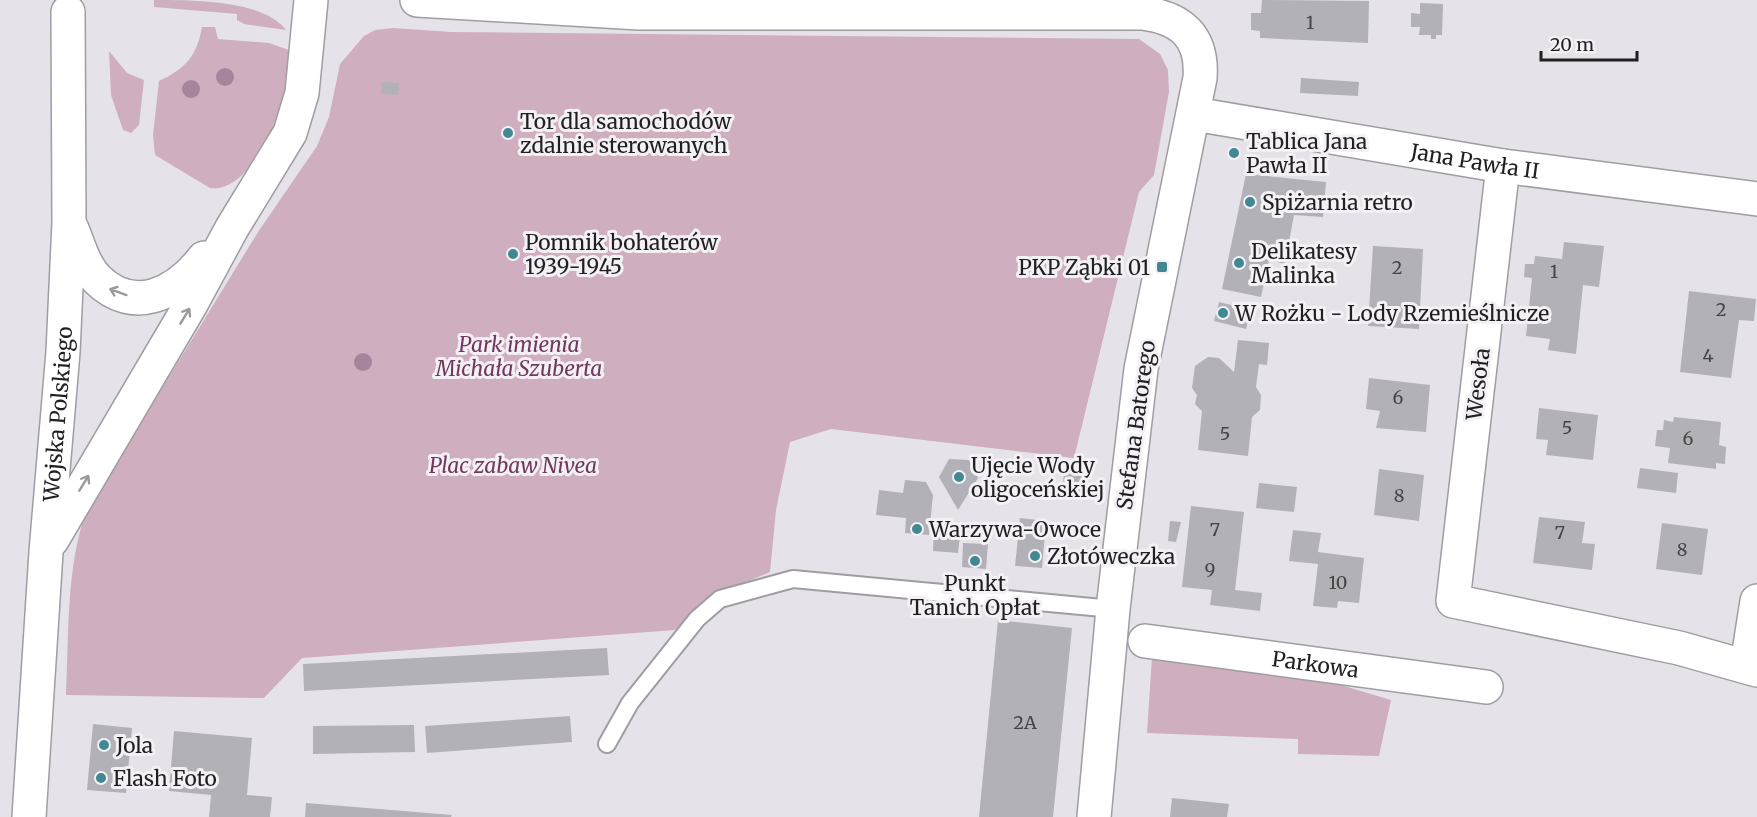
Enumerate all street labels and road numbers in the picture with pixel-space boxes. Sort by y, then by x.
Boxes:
street label: Jana Pawła II [1408,137,1541,184]
street label: Wojska Polskiego [37,326,78,504]
street label: Stefana Batorego [1111,339,1161,511]
street label: Wesoła [1460,346,1496,423]
street label: Parkowa [1270,645,1361,683]

